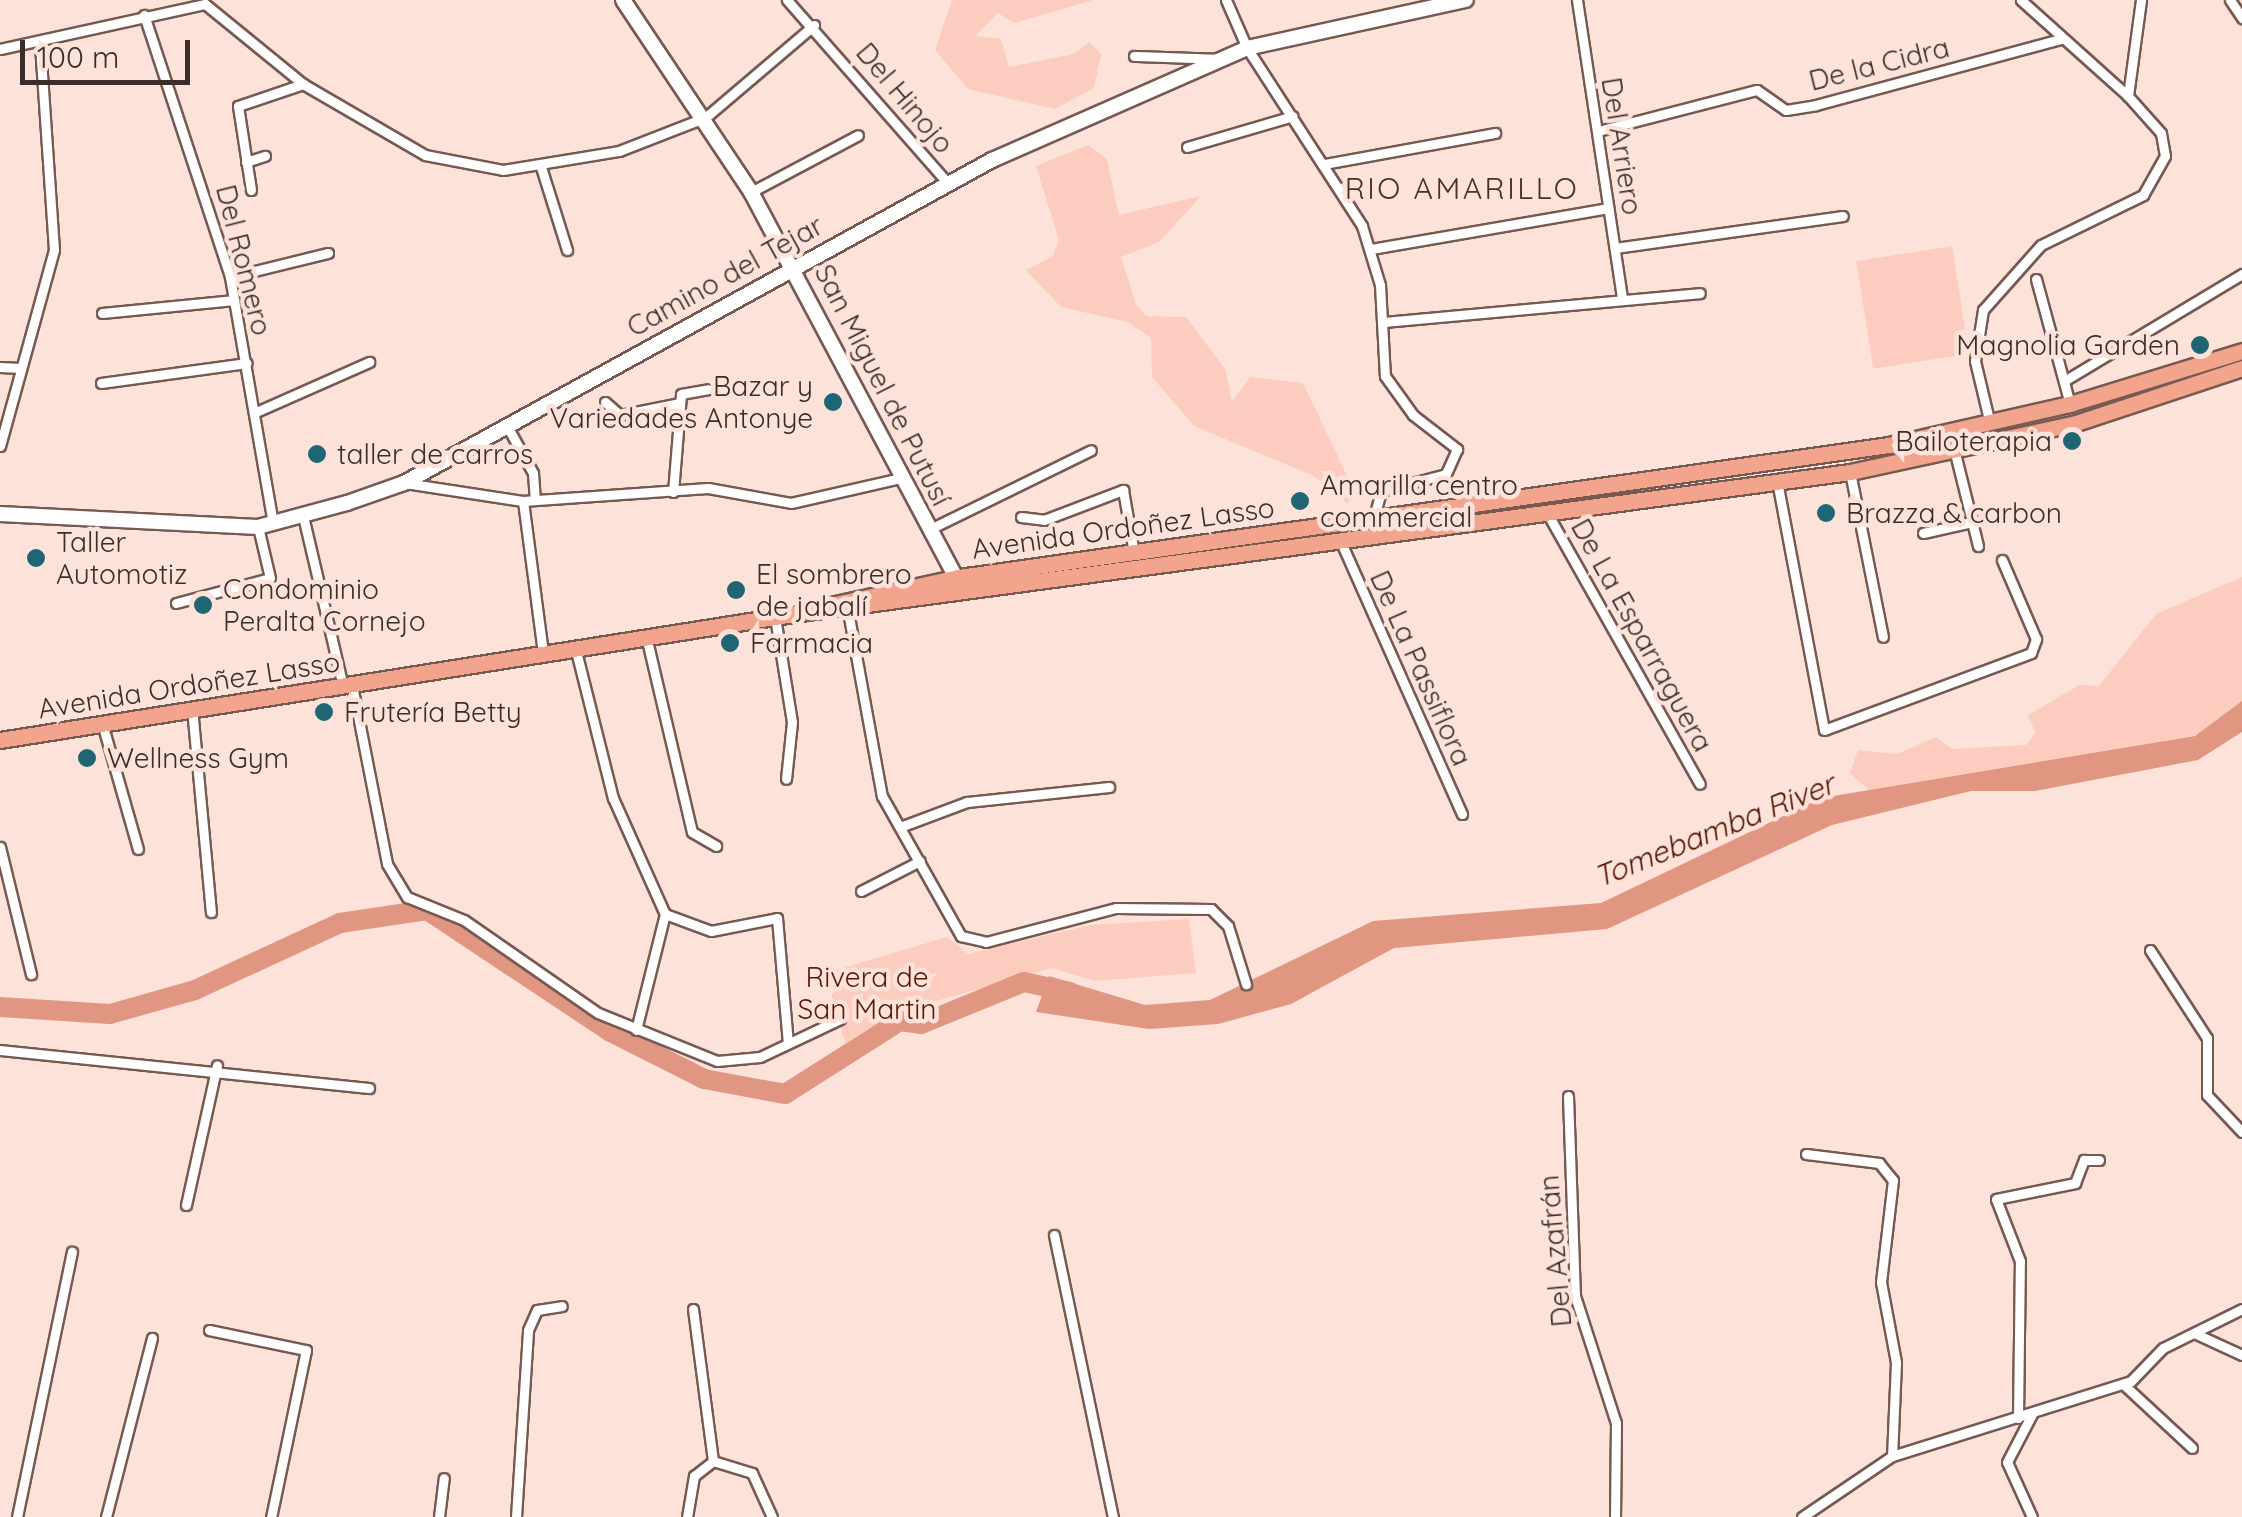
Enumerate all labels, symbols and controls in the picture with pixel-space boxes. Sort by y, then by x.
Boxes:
scale bar [25,20,195,82]
street label: De la Cidra [1805,30,1953,98]
street label: Del Hinojo [849,36,961,160]
text: 100 m [37,38,119,76]
street label: Del Arriero [1595,75,1649,217]
district label: RIO AMARILLO [1345,170,1579,206]
street label: Del Romero [209,181,279,339]
street label: Camino del Tejar [621,208,829,344]
street label: San Miguel de Putusí [808,259,958,511]
place label: Magnolia Garden [1956,328,2180,362]
marker: Magnolia Garden [2189,334,2211,356]
place label: Bazar y Variedades Antonye [549,369,813,435]
marker: Bazar y Variedades Antonye [822,391,844,413]
place label: Bailoterapia [1895,424,2052,458]
marker: Bailoterapia [2061,430,2083,452]
place label: taller de carros [337,437,533,471]
marker: taller de carros [306,443,328,465]
place label: Amarilla centro commercial [1320,468,1518,534]
street label: Avenida Ordoñez Lasso [970,490,1276,566]
marker: Amarilla centro commercial [1289,490,1311,512]
place label: Brazza & carbon [1846,496,2062,530]
marker: Brazza & carbon [1815,502,1837,524]
street label: De La Esparraguera [1564,513,1720,757]
place label: Taller Automotiz [56,525,187,591]
marker: Taller Automotiz [25,547,47,569]
place label: El sombrero de jabalí [756,557,912,623]
street label: De La Passiflora [1363,565,1479,771]
place label: Condominio Peralta Cornejo [223,572,426,638]
marker: El sombrero de jabalí [725,579,747,601]
marker: Condominio Peralta Cornejo [192,594,214,616]
place label: Farmacia [750,626,873,660]
marker: Farmacia [719,632,741,654]
street label: Avenida Ordoñez Lasso [36,645,342,725]
place label: Frutería Betty [344,695,522,729]
marker: Frutería Betty [313,701,335,723]
place label: Wellness Gym [107,741,289,775]
marker: Wellness Gym [76,747,98,769]
water label: Tomebamba River [1589,765,1839,895]
park label: Rivera de San Martin [797,960,937,1026]
street label: Del Azafrán [1532,1174,1578,1328]

